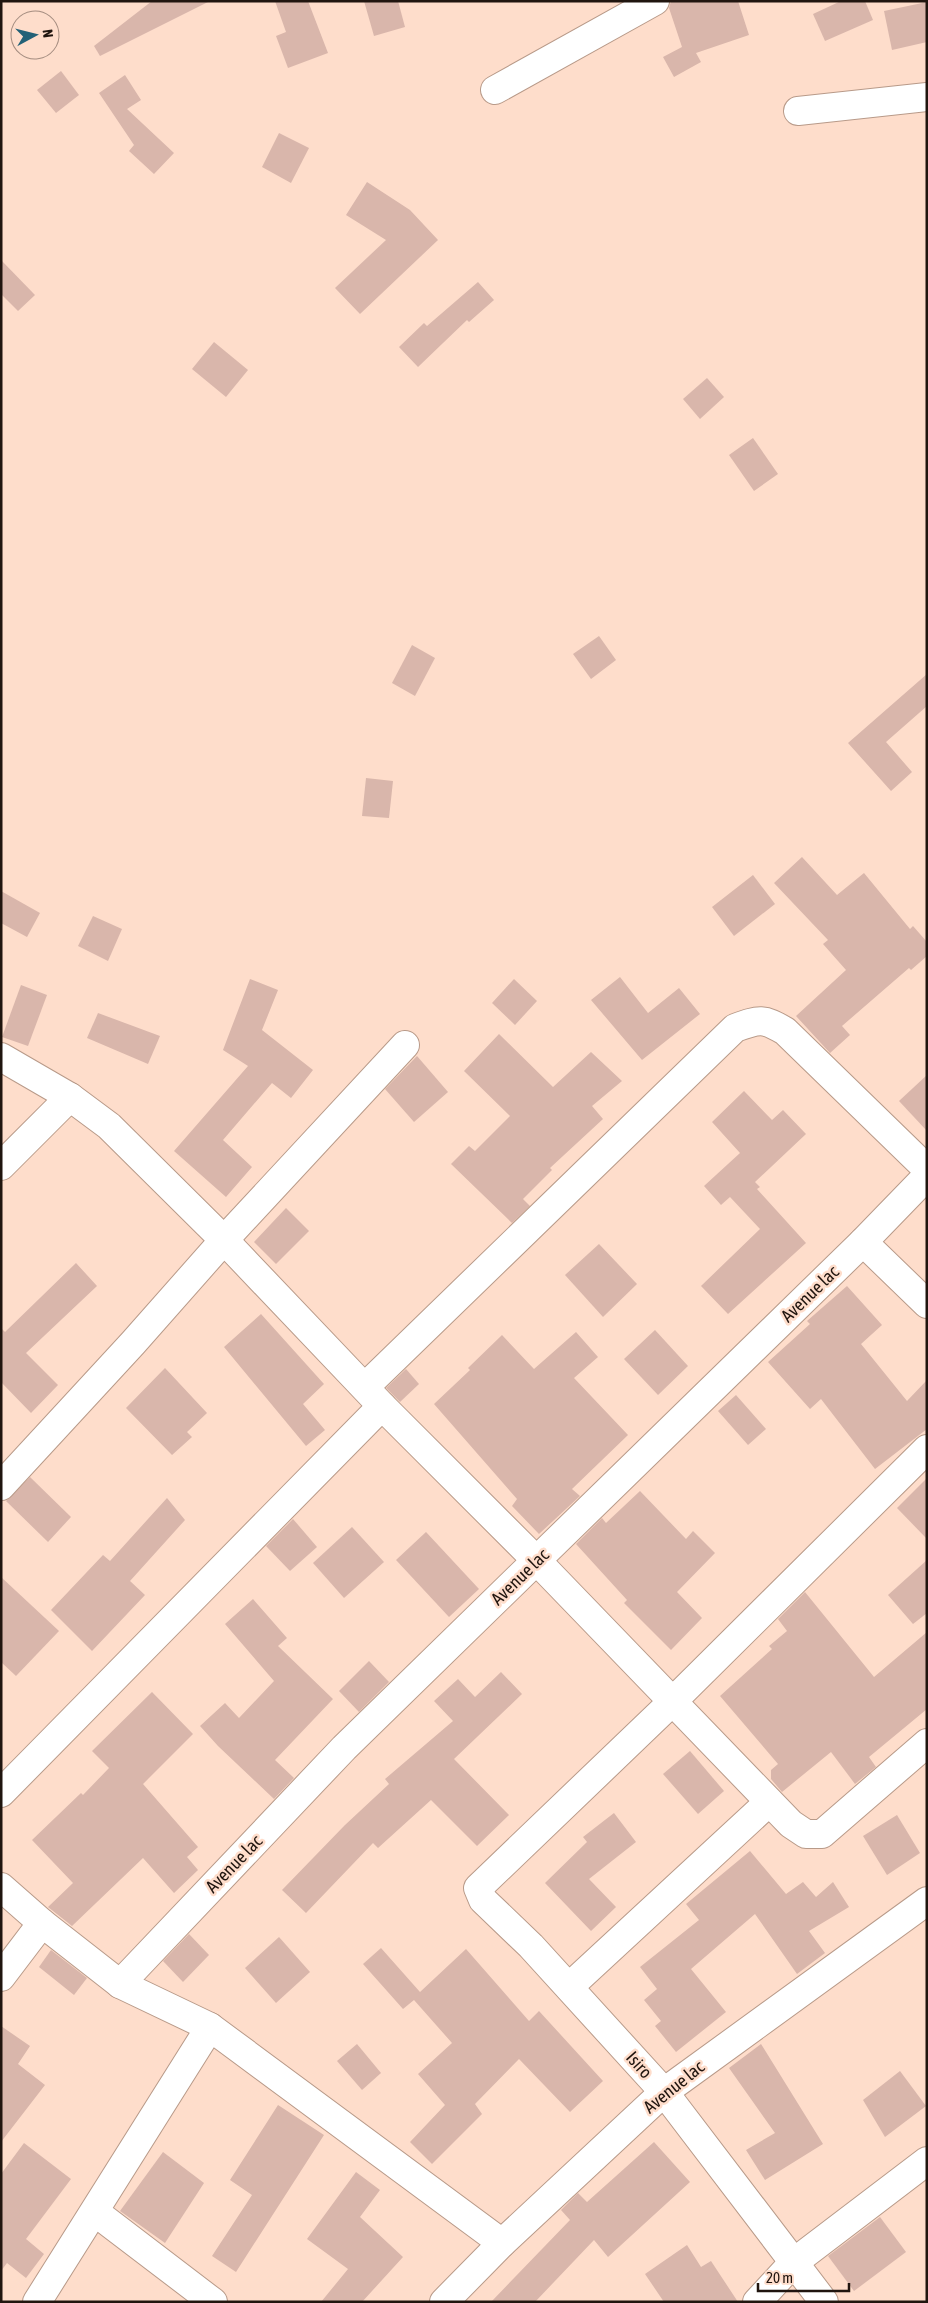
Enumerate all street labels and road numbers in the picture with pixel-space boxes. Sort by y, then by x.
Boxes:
street label: Avenue lac [776,1261,843,1326]
street label: Avenue lac [486,1544,553,1609]
street label: Avenue lac [201,1830,266,1897]
street label: Isiro [622,2047,657,2082]
street label: Avenue lac [639,2056,709,2117]

